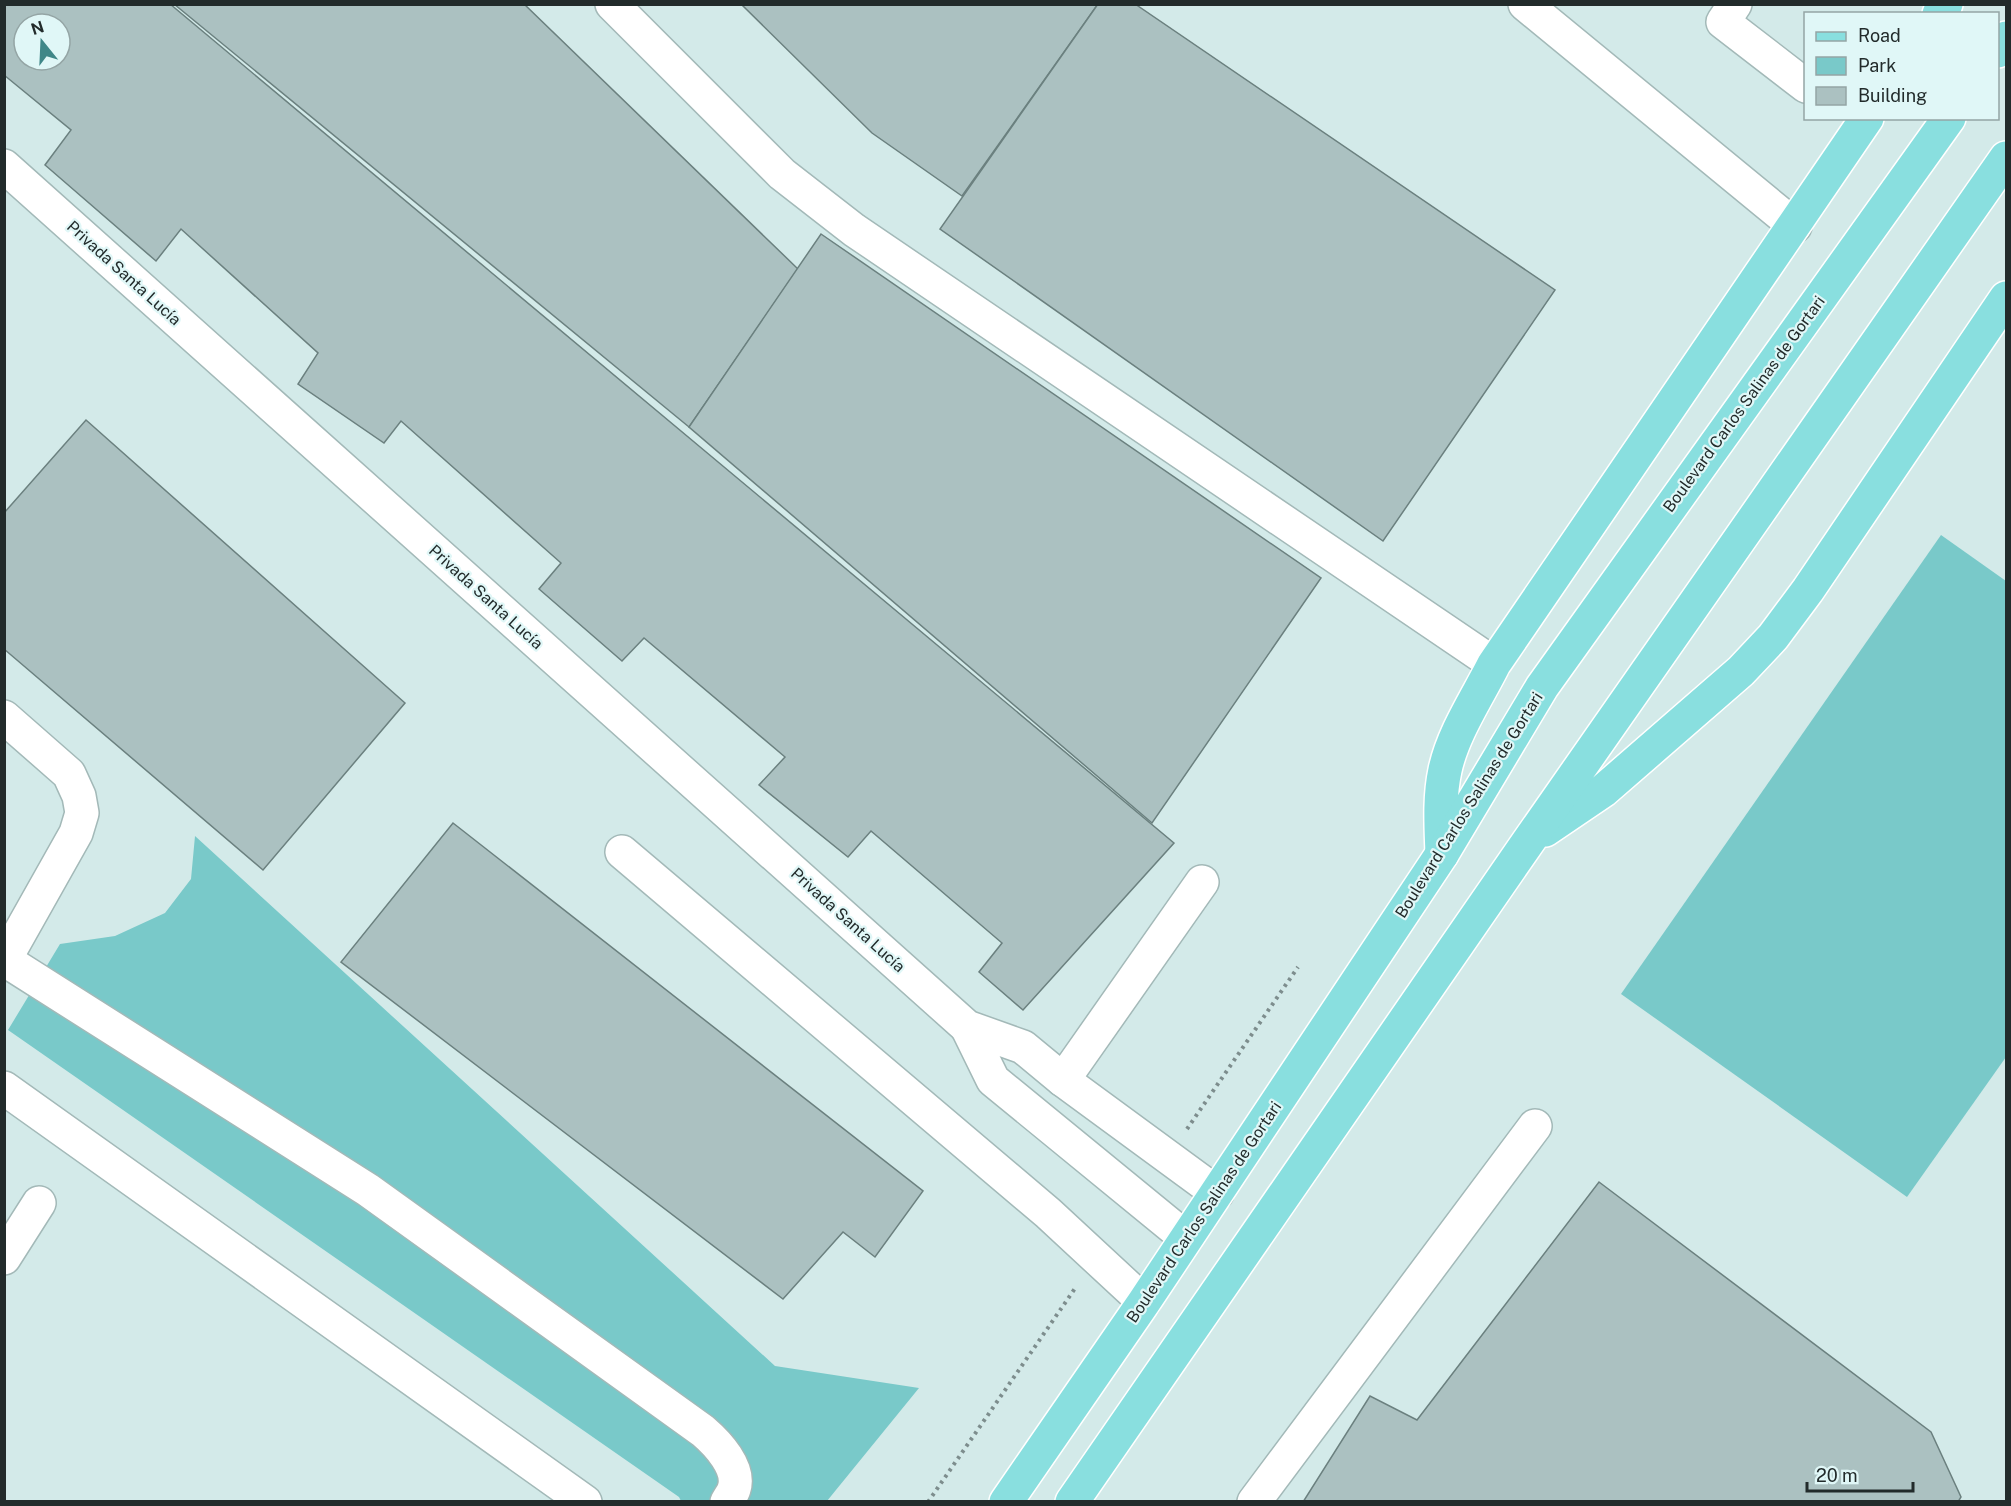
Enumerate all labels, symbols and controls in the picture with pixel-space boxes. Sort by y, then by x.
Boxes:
north arrow [12,12,72,72]
legend [1804,12,1999,120]
text: N [29,17,46,39]
text: Road [1858,25,1901,46]
text: Park [1858,55,1896,76]
text: Building [1858,85,1927,106]
street label: Privada Santa Lucía [63,217,185,329]
street label: Boulevard Carlos Salinas de Gortari [1659,292,1829,516]
street label: Privada Santa Lucía [425,541,547,653]
street label: Boulevard Carlos Salinas de Gortari [1391,689,1547,921]
street label: Privada Santa Lucía [787,864,909,976]
street label: Boulevard Carlos Salinas de Gortari [1123,1098,1285,1326]
scale bar [1807,1455,1914,1493]
text: 20 m [1816,1465,1858,1486]

